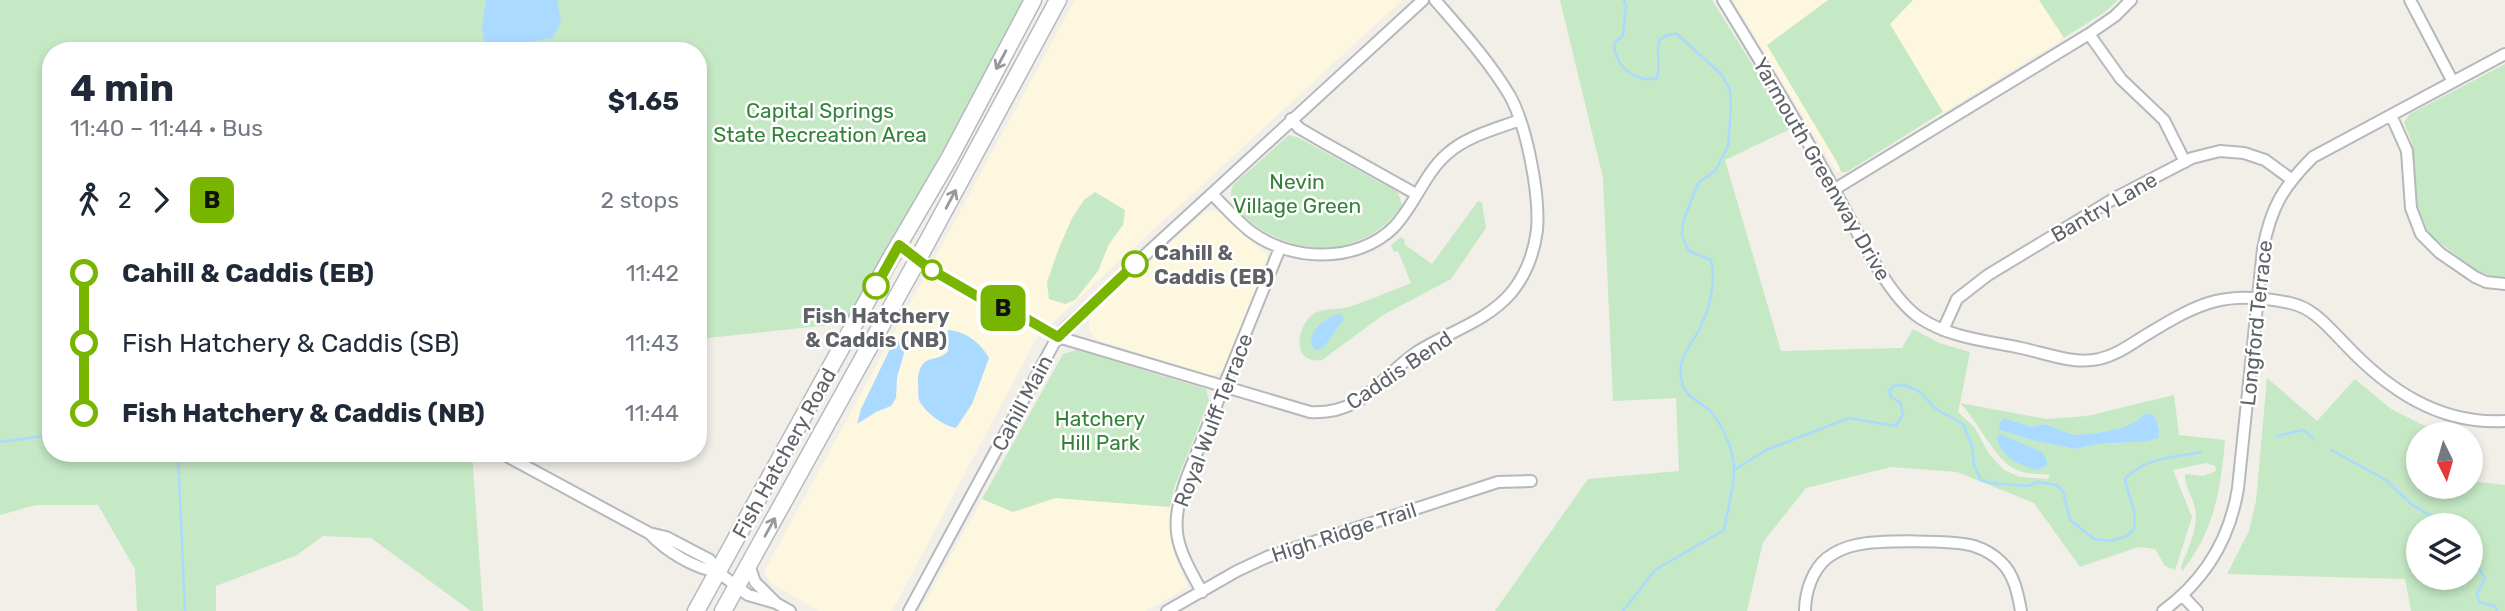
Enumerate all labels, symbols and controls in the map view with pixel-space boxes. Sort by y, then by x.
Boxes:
one-way arrow [994,49,1008,70]
street label: Yarmouth Greenway Drive [1748,53,1896,285]
text: 4 min [70,65,174,111]
text: $1.65 [608,86,679,117]
park label: Capital Springs State Recreation Area [713,98,927,147]
text: 11:40 – 11:44 · Bus [70,114,263,142]
street label: Bantry Lane [2046,167,2162,247]
park label: Nevin Village Green [1233,169,1361,218]
icon: walk [70,181,108,219]
icon: forward [142,181,180,219]
text: 2 [118,186,132,214]
text: B [204,186,220,214]
text: 2 stops [601,186,679,214]
one-way arrow [944,189,958,210]
street label: Longford Terrace [2235,239,2277,407]
place label: Cahill & Caddis (EB) [1154,240,1274,289]
marker: Cahill & Caddis (EB) [1122,251,1148,277]
text: Cahill & Caddis (EB) [122,258,374,289]
text: 11:42 [626,259,679,287]
unlabelled marker [922,260,942,280]
marker: Fish Hatchery & Caddis (NB) [863,273,889,299]
line badge: B [980,285,1026,331]
text: B [995,294,1011,322]
place label: Fish Hatchery & Caddis (NB) [802,303,950,352]
street label: Caddis Bend [1341,325,1457,415]
text: Fish Hatchery & Caddis (SB) [122,328,459,359]
text: 11:43 [625,329,679,357]
street label: Royal Wulff Terrace [1168,330,1258,510]
street label: Cahill Main [986,351,1058,455]
street label: Fish Hatchery Road [727,364,841,542]
text: Fish Hatchery & Caddis (NB) [122,398,485,429]
text: 11:44 [625,399,679,427]
park label: Hatchery Hill Park [1055,406,1146,455]
north arrow [2406,422,2483,499]
map controls [2406,422,2483,590]
street label: High Ridge Trail [1268,497,1420,567]
button: layers [2406,513,2483,590]
one-way arrow [764,517,777,538]

